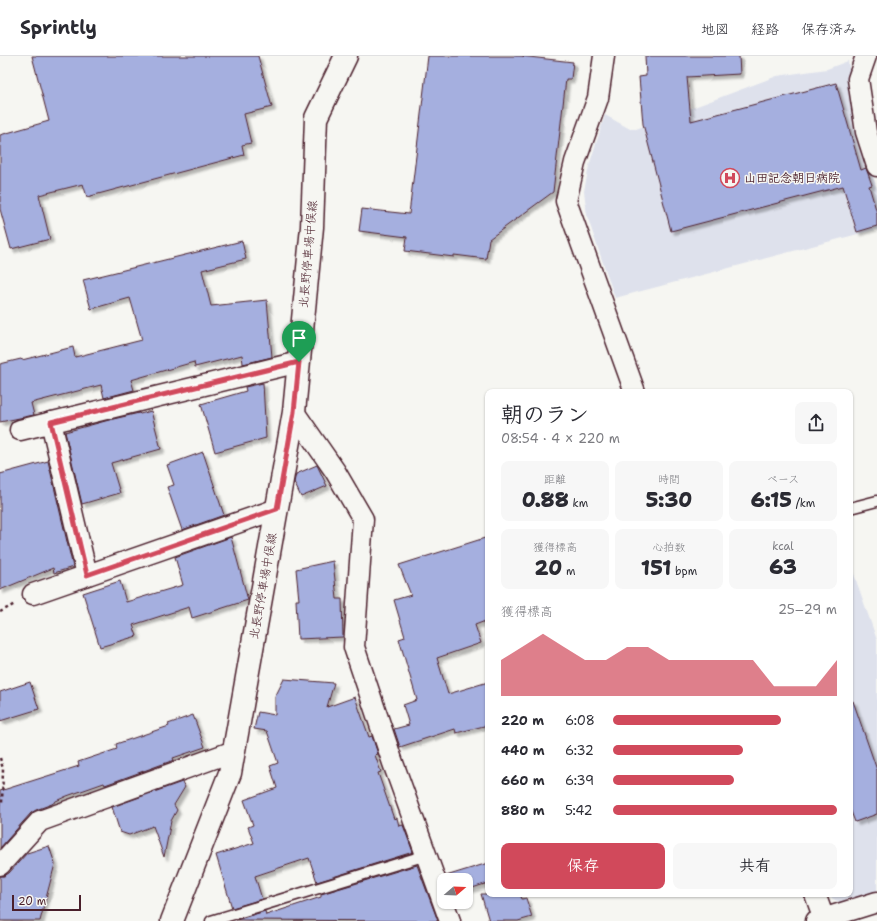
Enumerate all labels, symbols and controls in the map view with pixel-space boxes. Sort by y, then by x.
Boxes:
text: Sprintly [20,15,97,40]
text: 地図 [701,20,729,38]
text: 経路 [751,20,779,38]
text: 保存済み [801,20,857,38]
hospital icon: 山田記念朝日病院 [719,167,741,189]
place label: 山田記念朝日病院 [744,170,840,186]
street label: 北長野停車場中俣線 [295,200,321,308]
pin [282,321,316,362]
icon: arrive [288,327,310,349]
text: 朝のラン [501,400,589,429]
button: share [795,402,837,444]
text: 08:54 · 4 × 220 m [501,430,620,447]
text: 距離 [544,472,566,487]
text: 時間 [658,472,680,487]
text: ペース [767,472,799,487]
text: 0.88 [522,487,569,513]
text: 5:30 [646,487,692,513]
text: 6:15 [751,487,792,513]
text: km [569,496,588,511]
text: /km [792,496,815,511]
street label: 北長野停車場中俣線 [246,531,280,641]
text: kcal [772,539,794,554]
text: 獲得標高 [533,540,577,555]
text: 心拍数 [653,540,686,555]
text: 63 [769,554,797,580]
text: 20 [535,555,562,581]
text: 151 [641,555,671,581]
text: m [562,564,575,579]
text: bpm [671,564,697,579]
text: 25–29 m [778,601,837,618]
text: 獲得標高 [501,603,553,620]
text: 220 m [501,712,544,729]
text: 6:08 [565,712,595,729]
text: 440 m [501,742,545,759]
text: 6:32 [565,742,594,759]
text: 660 m [501,772,545,789]
text: 6:39 [565,772,594,789]
text: 880 m [501,802,545,819]
text: 5:42 [565,802,593,819]
button: 保存 [501,843,665,889]
button: 共有 [673,843,837,889]
north arrow [437,873,473,909]
map controls [437,873,473,909]
scale bar [12,893,81,912]
text: 20 m [18,894,46,909]

